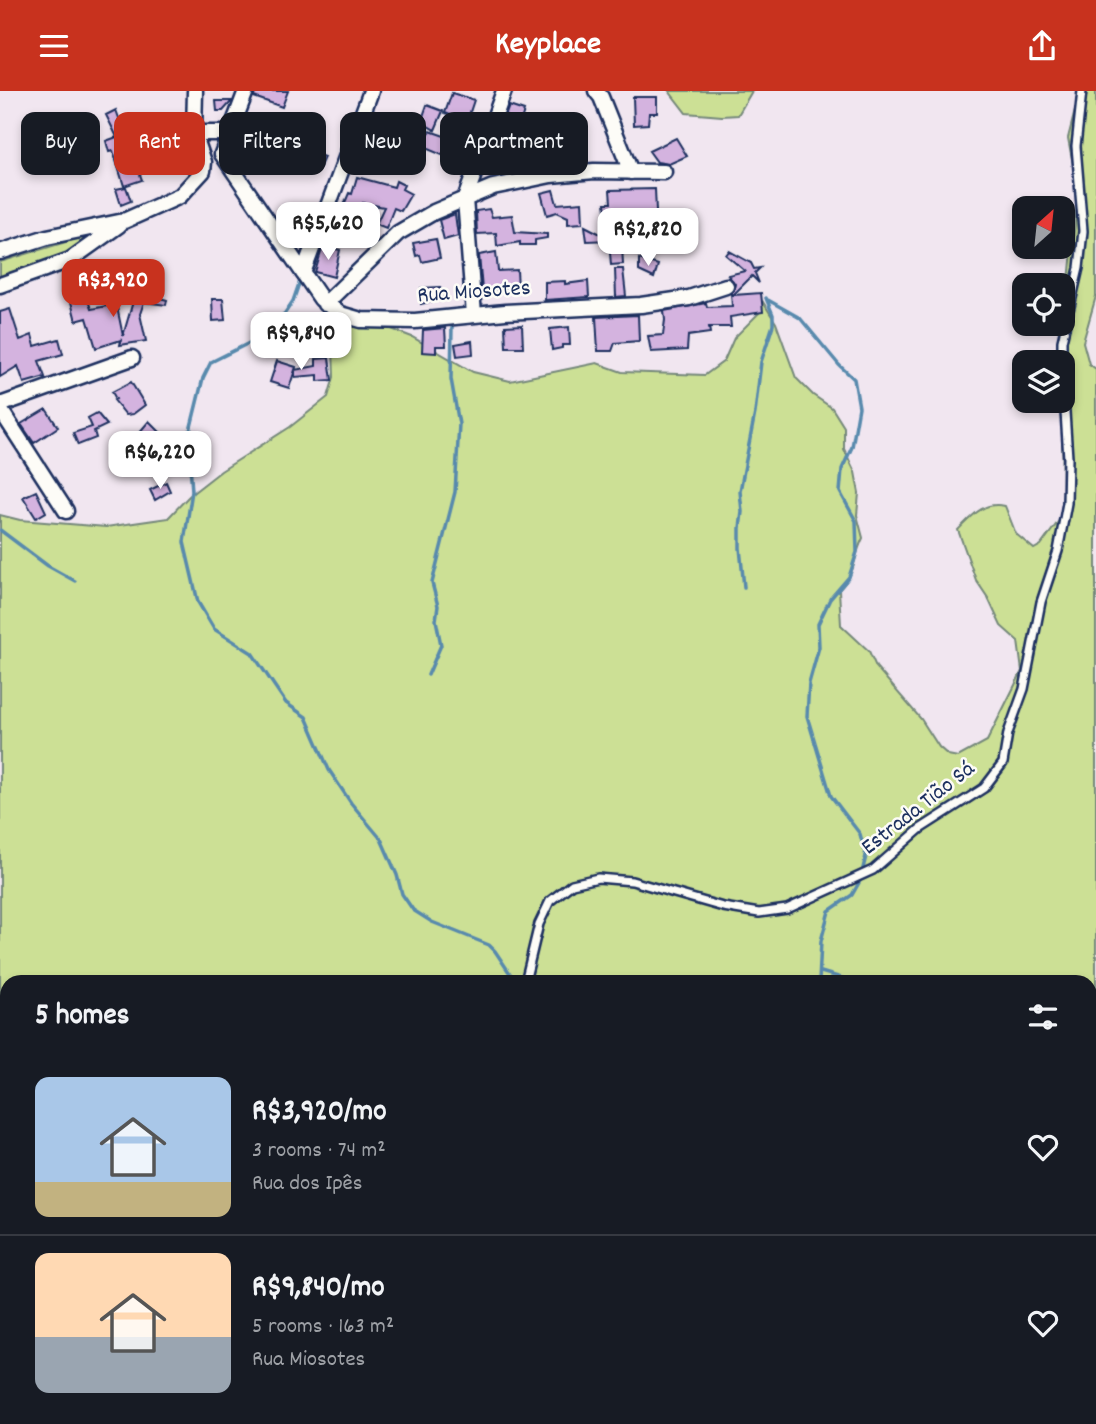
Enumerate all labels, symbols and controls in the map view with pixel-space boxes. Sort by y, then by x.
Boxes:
text: Keyplace [495,23,601,69]
icon: menu [35,27,73,65]
icon: share [1023,27,1061,65]
chip: Buy [21,112,100,175]
chip: Rent [114,112,205,175]
chip: Filters [219,112,326,175]
chip: New [340,112,426,175]
chip: Apartment [440,112,588,175]
north arrow [1012,196,1074,259]
map controls [1012,196,1075,413]
pin: R$5,620 [263,202,393,262]
text: R$5,620 [292,208,364,241]
pin: R$2,820 [583,209,713,268]
text: R$2,820 [613,214,683,247]
pin: R$3,920 [48,259,178,319]
text: R$3,920 [78,265,148,298]
street label: Rua Miosotes [416,273,532,313]
button: locate [1012,273,1075,336]
pin: R$9,840 [236,313,366,372]
text: R$9,840 [266,318,336,351]
button: layers [1012,350,1075,413]
pin: R$6,220 [95,431,225,491]
text: R$6,220 [124,437,196,470]
street label: Estrada Tião Sá [855,754,983,864]
text: 5 homes [35,996,129,1039]
icon: filters [1024,998,1062,1036]
text: R$3,920/mo [252,1092,387,1135]
icon: home [91,1105,175,1189]
icon: heart [1024,1128,1062,1166]
text: 3 rooms · 74 m² [252,1135,386,1168]
text: Rua dos Ipês [252,1168,362,1201]
text: R$9,840/mo [252,1268,385,1311]
icon: home [91,1281,175,1365]
icon: heart [1024,1304,1062,1342]
text: 5 rooms · 163 m² [252,1311,394,1344]
text: Rua Miosotes [252,1344,365,1377]

